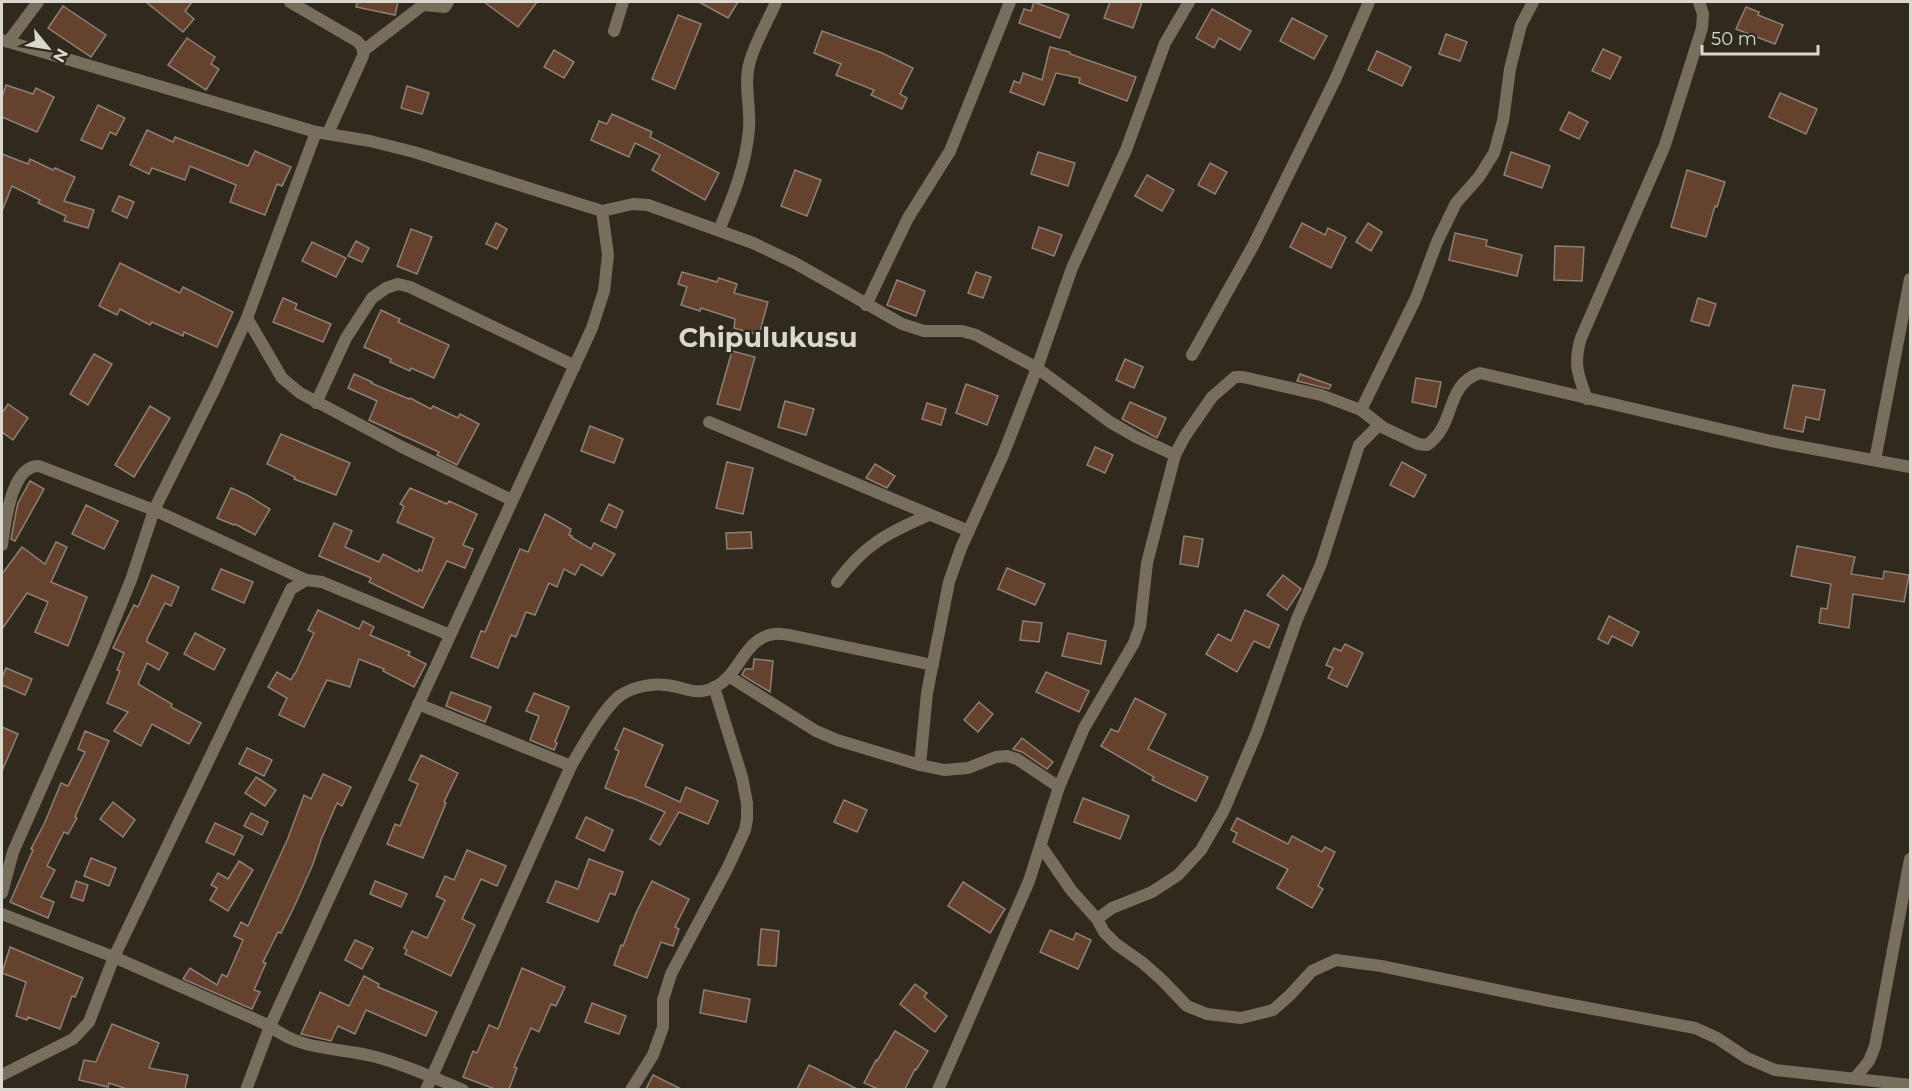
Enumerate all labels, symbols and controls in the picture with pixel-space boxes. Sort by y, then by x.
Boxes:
north arrow [18,18,78,78]
scale bar [1702,18,1818,56]
text: 50 m [1711,28,1757,50]
text: N [49,45,72,66]
district label: Chipulukusu [679,321,857,354]

